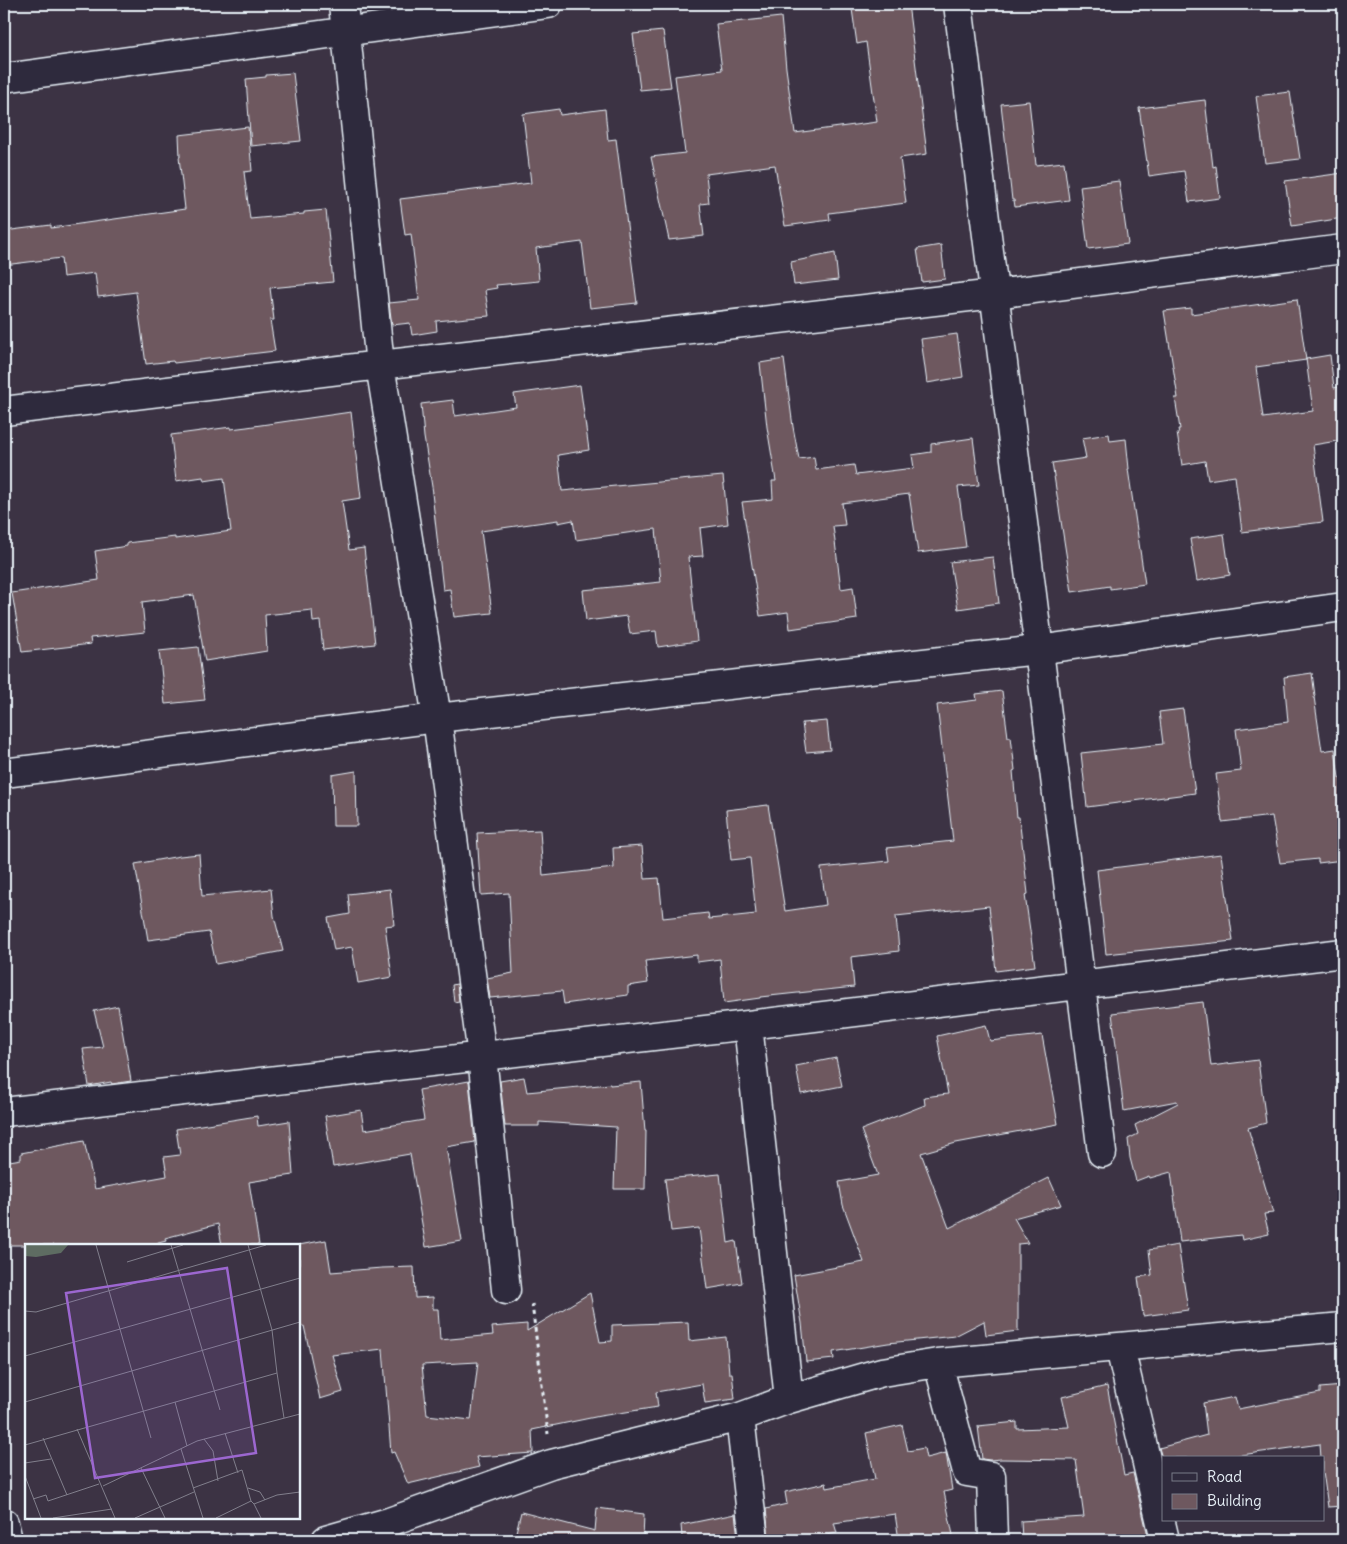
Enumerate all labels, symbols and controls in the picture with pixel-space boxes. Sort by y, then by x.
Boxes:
inset map [25,1244,300,1519]
legend [1162,1456,1324,1522]
text: Road [1207,1467,1242,1486]
text: Building [1207,1491,1262,1510]

